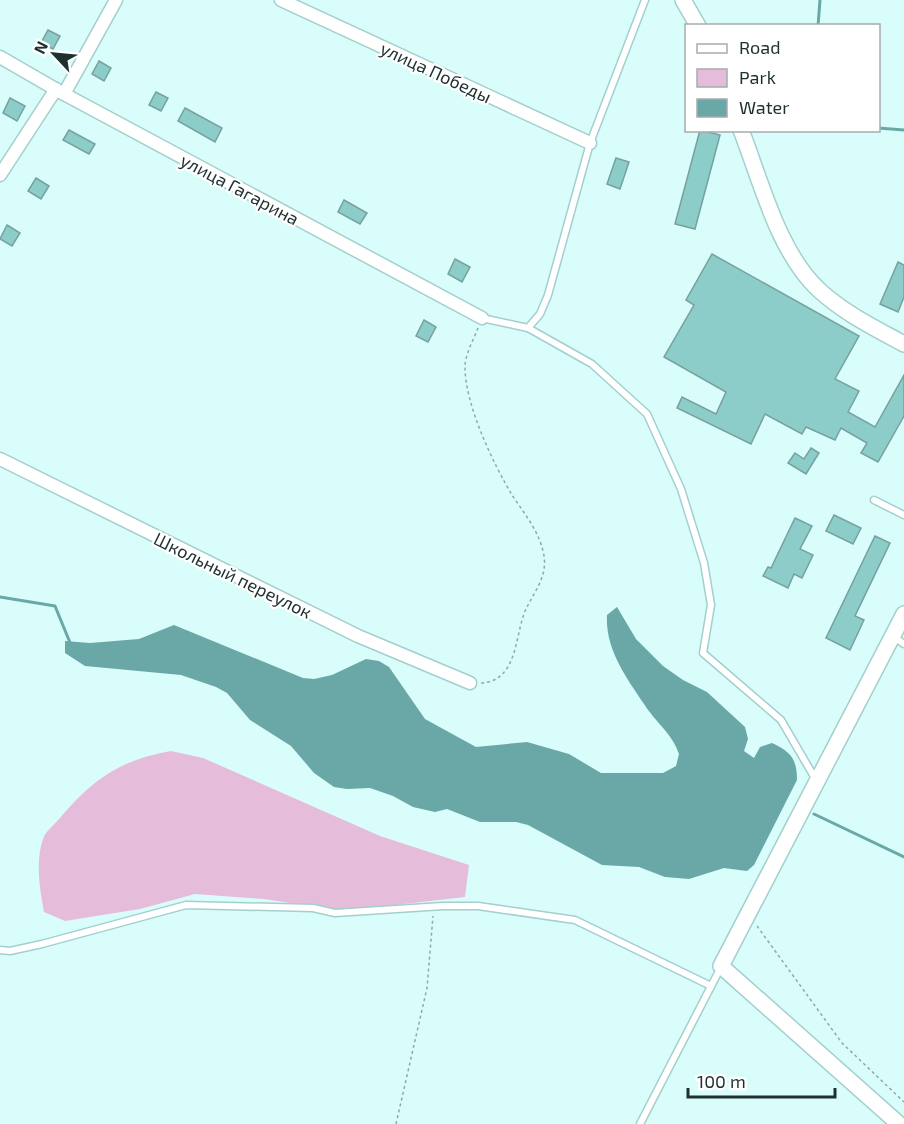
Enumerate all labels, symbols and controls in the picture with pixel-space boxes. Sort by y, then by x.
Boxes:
north arrow [24,24,84,84]
legend [685,24,880,132]
text: Road [739,36,780,58]
street label: улица Победы [377,37,495,107]
text: N [29,38,51,57]
text: Park [739,66,776,88]
text: Water [739,96,789,118]
street label: улица Гагарина [177,148,303,230]
street label: Школьный переулок [150,527,316,623]
scale bar [688,1061,835,1099]
text: 100 m [697,1070,746,1092]

